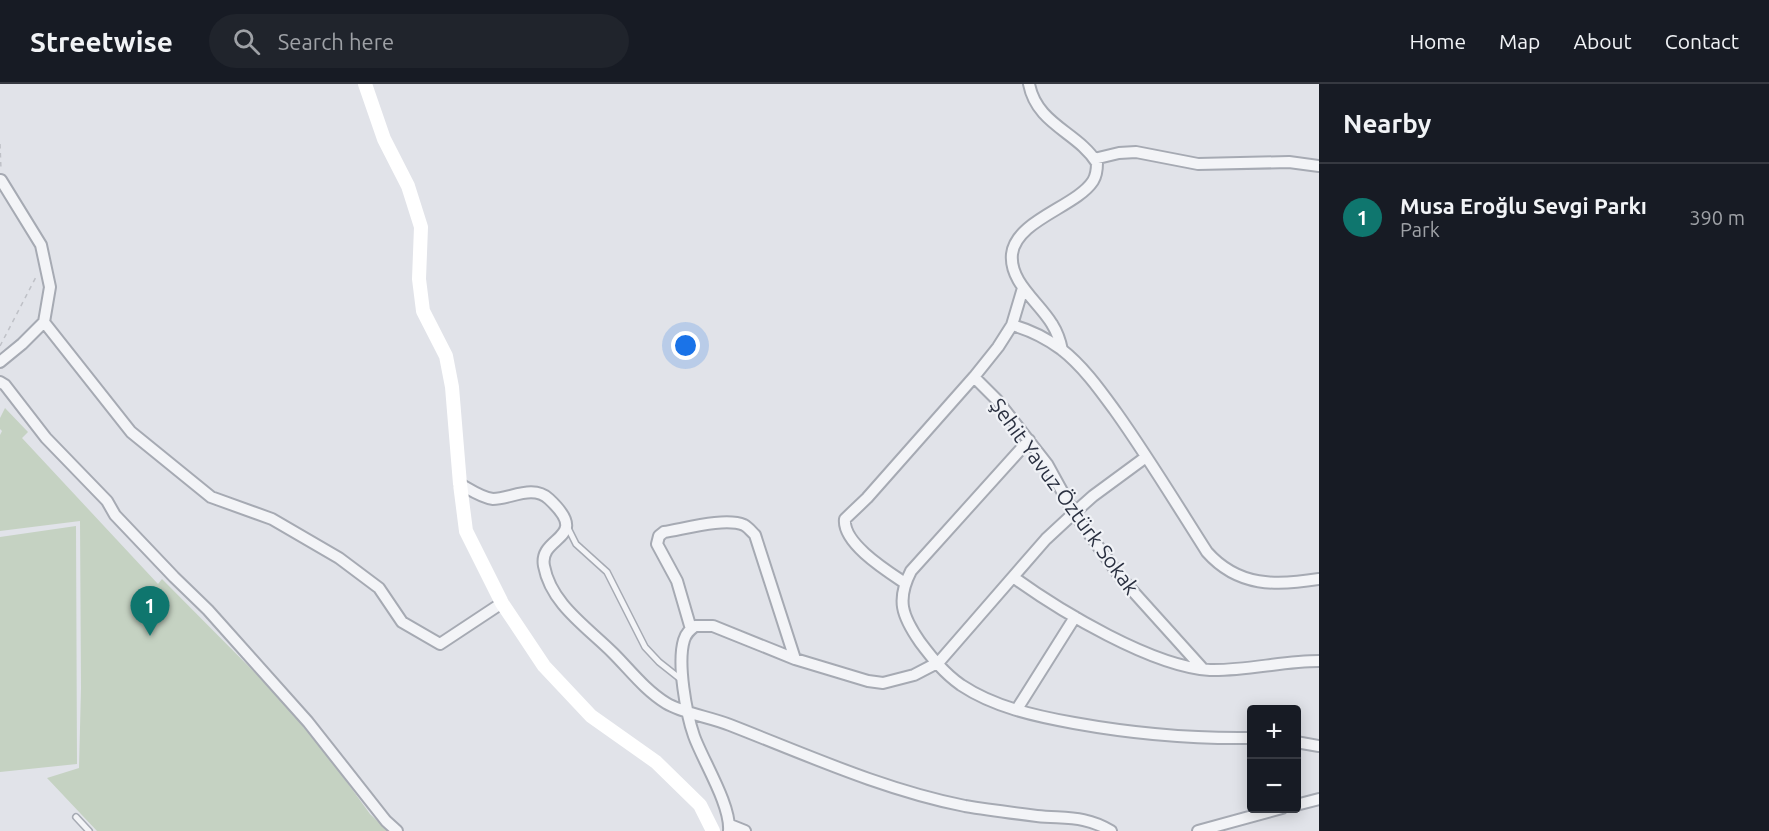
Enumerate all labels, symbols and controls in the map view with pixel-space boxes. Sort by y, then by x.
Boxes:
search box [209,14,629,68]
icon: search [230,25,263,58]
text: Streetwise [30,26,173,57]
text: Search here [278,29,394,54]
text: Home [1409,29,1466,53]
text: Map [1499,29,1540,53]
text: About [1573,29,1632,53]
text: Contact [1665,29,1739,53]
text: Nearby [1343,109,1431,138]
text: Musa Eroğlu Sevgi Parkı [1400,193,1647,218]
text: 1 [1357,206,1368,229]
text: 390 m [1689,206,1745,229]
text: Park [1400,218,1440,241]
your location [671,331,700,360]
street label: Şehit Yavuz Öztürk Sokak [986,393,1144,599]
pin: 1 [130,586,170,636]
map controls [1247,705,1301,813]
button: + [1247,705,1301,759]
button: − [1247,759,1301,813]

